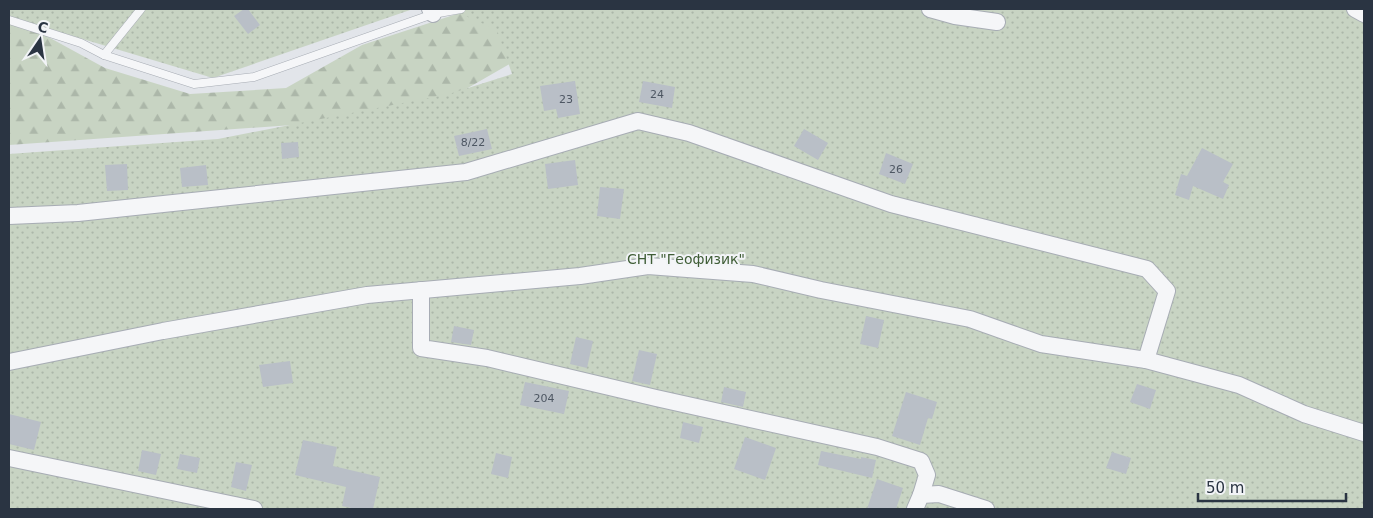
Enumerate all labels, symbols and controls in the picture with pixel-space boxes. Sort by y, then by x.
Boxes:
north arrow [15,15,65,65]
text: С [36,18,50,36]
house number: 24 [650,88,664,101]
house number: 23 [559,93,573,106]
house number: 8/22 [461,136,485,149]
house number: 26 [889,163,903,176]
park label: СНТ "Геофизик" [627,251,745,267]
house number: 204 [534,392,555,405]
scale bar [1198,470,1346,502]
text: 50 m [1206,479,1244,497]

